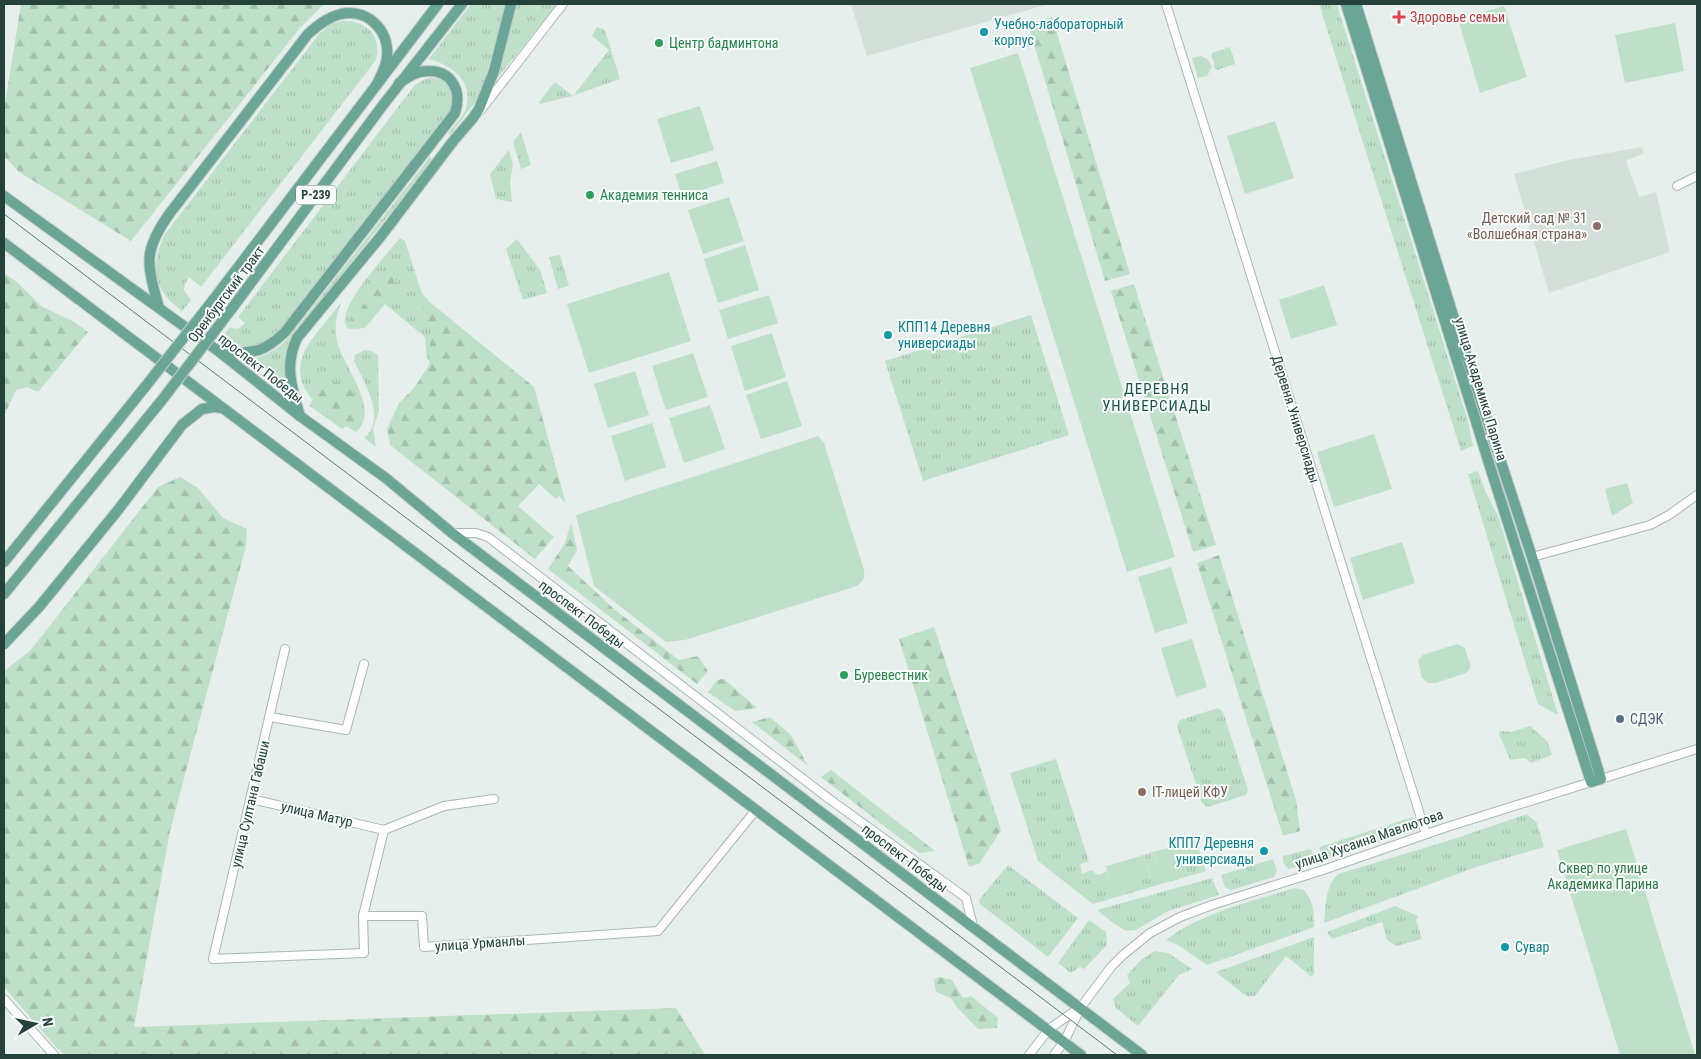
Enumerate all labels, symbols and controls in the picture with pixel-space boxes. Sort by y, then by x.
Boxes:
place label: Здоровье семьи [1410,9,1505,25]
marker: Здоровье семьи [1392,10,1406,24]
place label: Учебно-лабораторный корпус [994,16,1124,48]
marker: Учебно-лабораторный корпус [978,26,990,38]
place label: Центр бадминтона [669,35,779,51]
marker: Центр бадминтона [653,37,665,49]
road number: Р-239 [296,186,336,204]
place label: Академия тенниса [600,187,708,203]
marker: Академия тенниса [584,189,596,201]
place label: Детский сад № 31 «Волшебная страна» [1467,210,1587,242]
marker: Детский сад № 31 «Волшебная страна» [1591,220,1603,232]
street label: Оренбургский тракт [185,243,267,345]
street label: улица Академика Парина [1452,316,1510,462]
place label: КПП14 Деревня универсиады [898,319,990,351]
marker: КПП14 Деревня универсиады [882,329,894,341]
street label: проспект Победы [215,330,307,406]
street label: Деревня Универсиады [1269,353,1323,485]
district label: ДЕРЕВНЯ УНИВЕРСИАДЫ [1102,380,1212,415]
street label: проспект Победы [536,577,628,651]
place label: Буревестник [854,667,928,683]
marker: Буревестник [838,669,850,681]
place label: СДЭК [1630,711,1663,727]
marker: СДЭК [1614,713,1626,725]
street label: улица Султана Габаши [228,739,272,869]
place label: IT-лицей КФУ [1152,784,1228,800]
marker: IT-лицей КФУ [1136,786,1148,798]
street label: улица Матур [280,798,354,830]
street label: улица Хусаина Мавлютова [1293,806,1445,872]
street label: проспект Победы [859,821,951,895]
place label: КПП7 Деревня универсиады [1168,835,1254,867]
marker: КПП7 Деревня универсиады [1258,845,1270,857]
park label: Сквер по улице Академика Парина [1547,860,1659,892]
street label: улица Урманлы [434,932,526,954]
place label: Сувар [1515,939,1550,955]
marker: Сувар [1499,941,1511,953]
north arrow [10,999,60,1049]
text: N [39,1016,56,1027]

